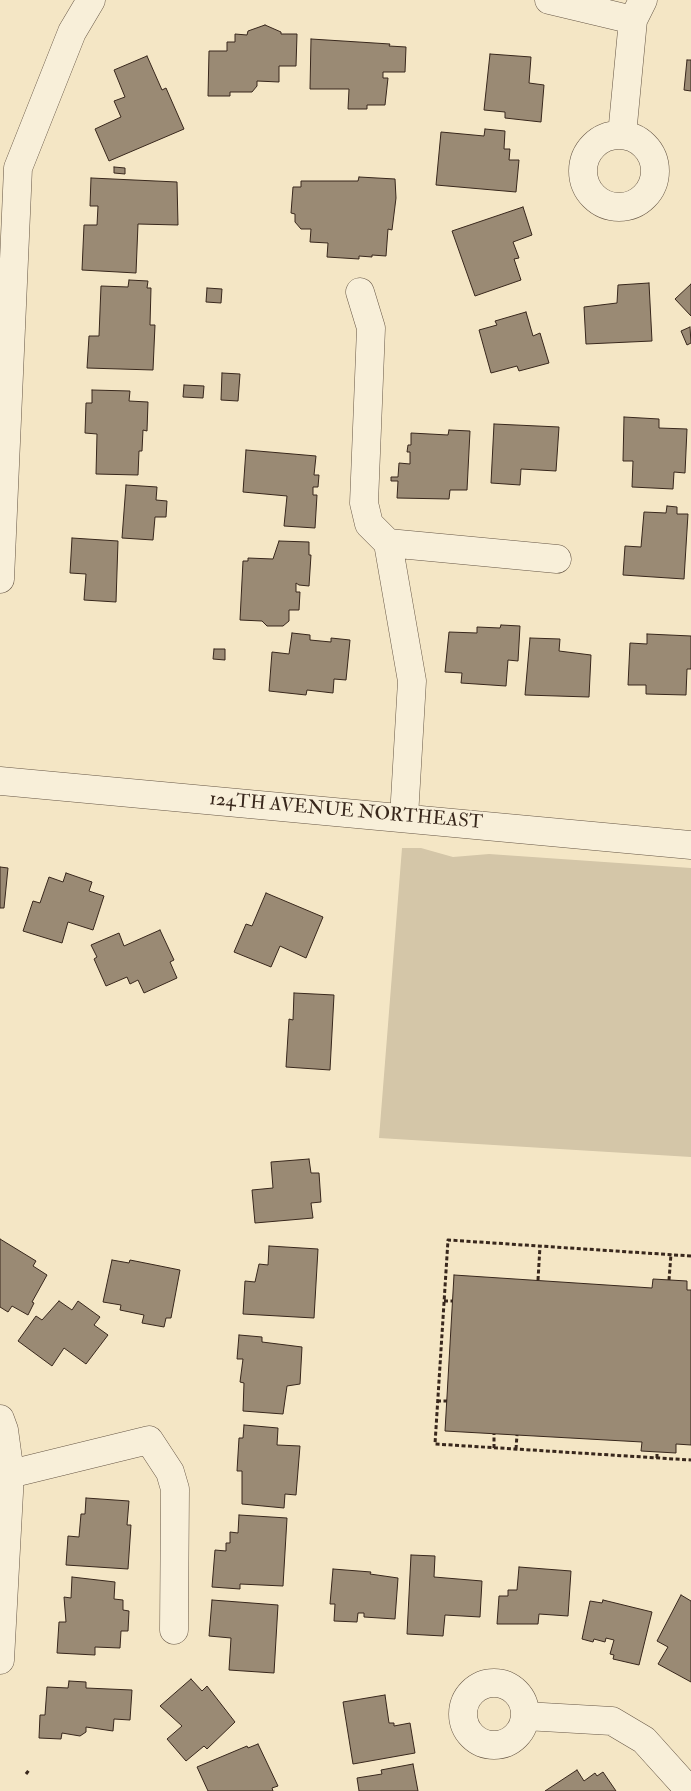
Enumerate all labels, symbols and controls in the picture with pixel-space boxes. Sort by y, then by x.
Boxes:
street label: 124TH AVENUE NORTHEAST [208,789,484,835]

